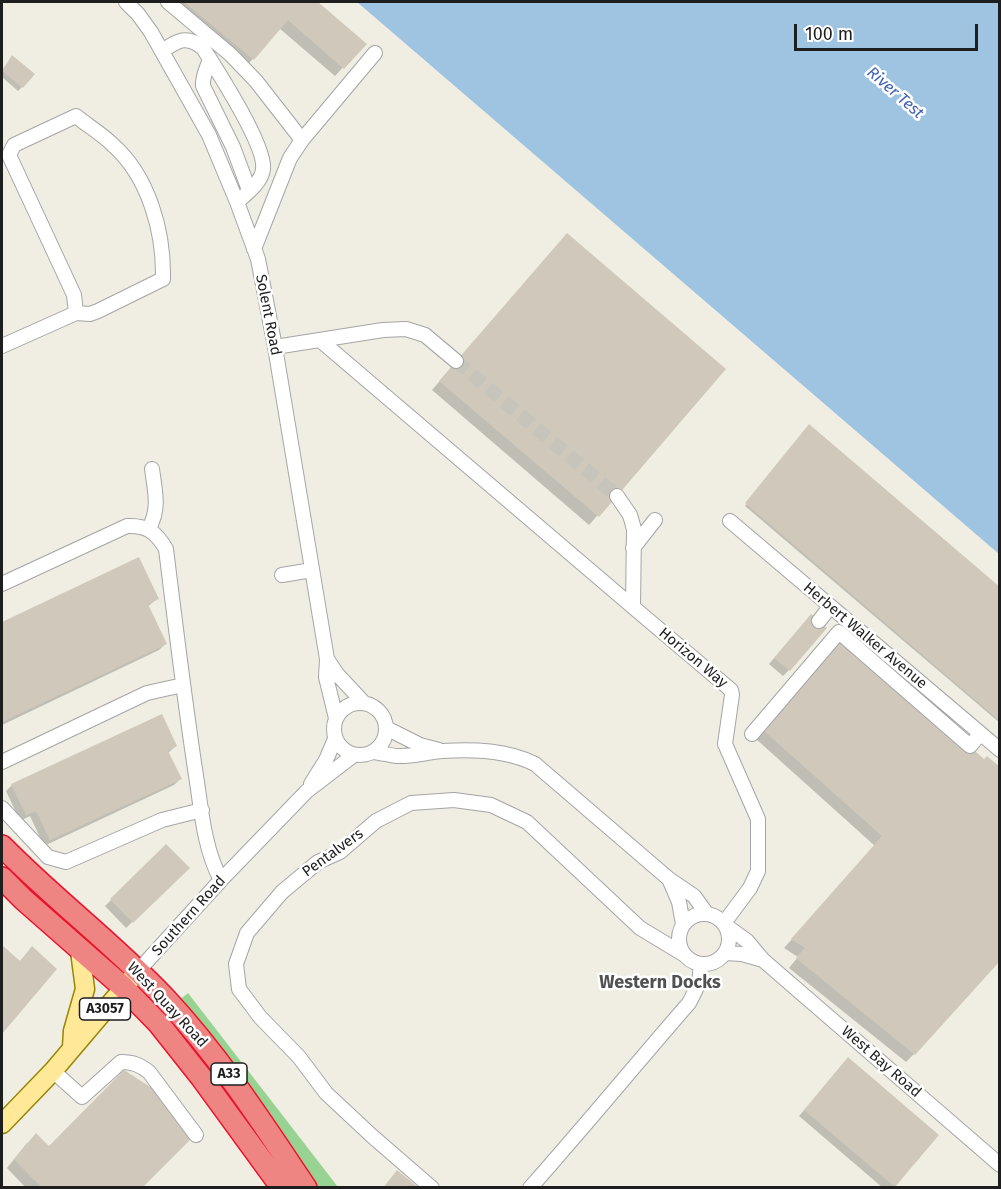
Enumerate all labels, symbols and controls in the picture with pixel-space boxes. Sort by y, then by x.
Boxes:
scale bar [797,12,982,50]
text: 100 m [805,23,853,45]
water label: River Test [863,63,927,123]
street label: Solent Road [251,273,285,357]
street label: Herbert Walker Avenue [799,579,931,693]
street label: Horizon Way [655,624,731,692]
street label: Pentalvers [299,825,367,881]
street label: Southern Road [148,872,230,960]
street label: West Quay Road [123,959,211,1051]
district label: Western Docks [599,972,721,994]
road number: A3057 [80,998,130,1020]
street label: West Bay Road [837,1022,925,1102]
road number: A33 [211,1063,247,1085]

